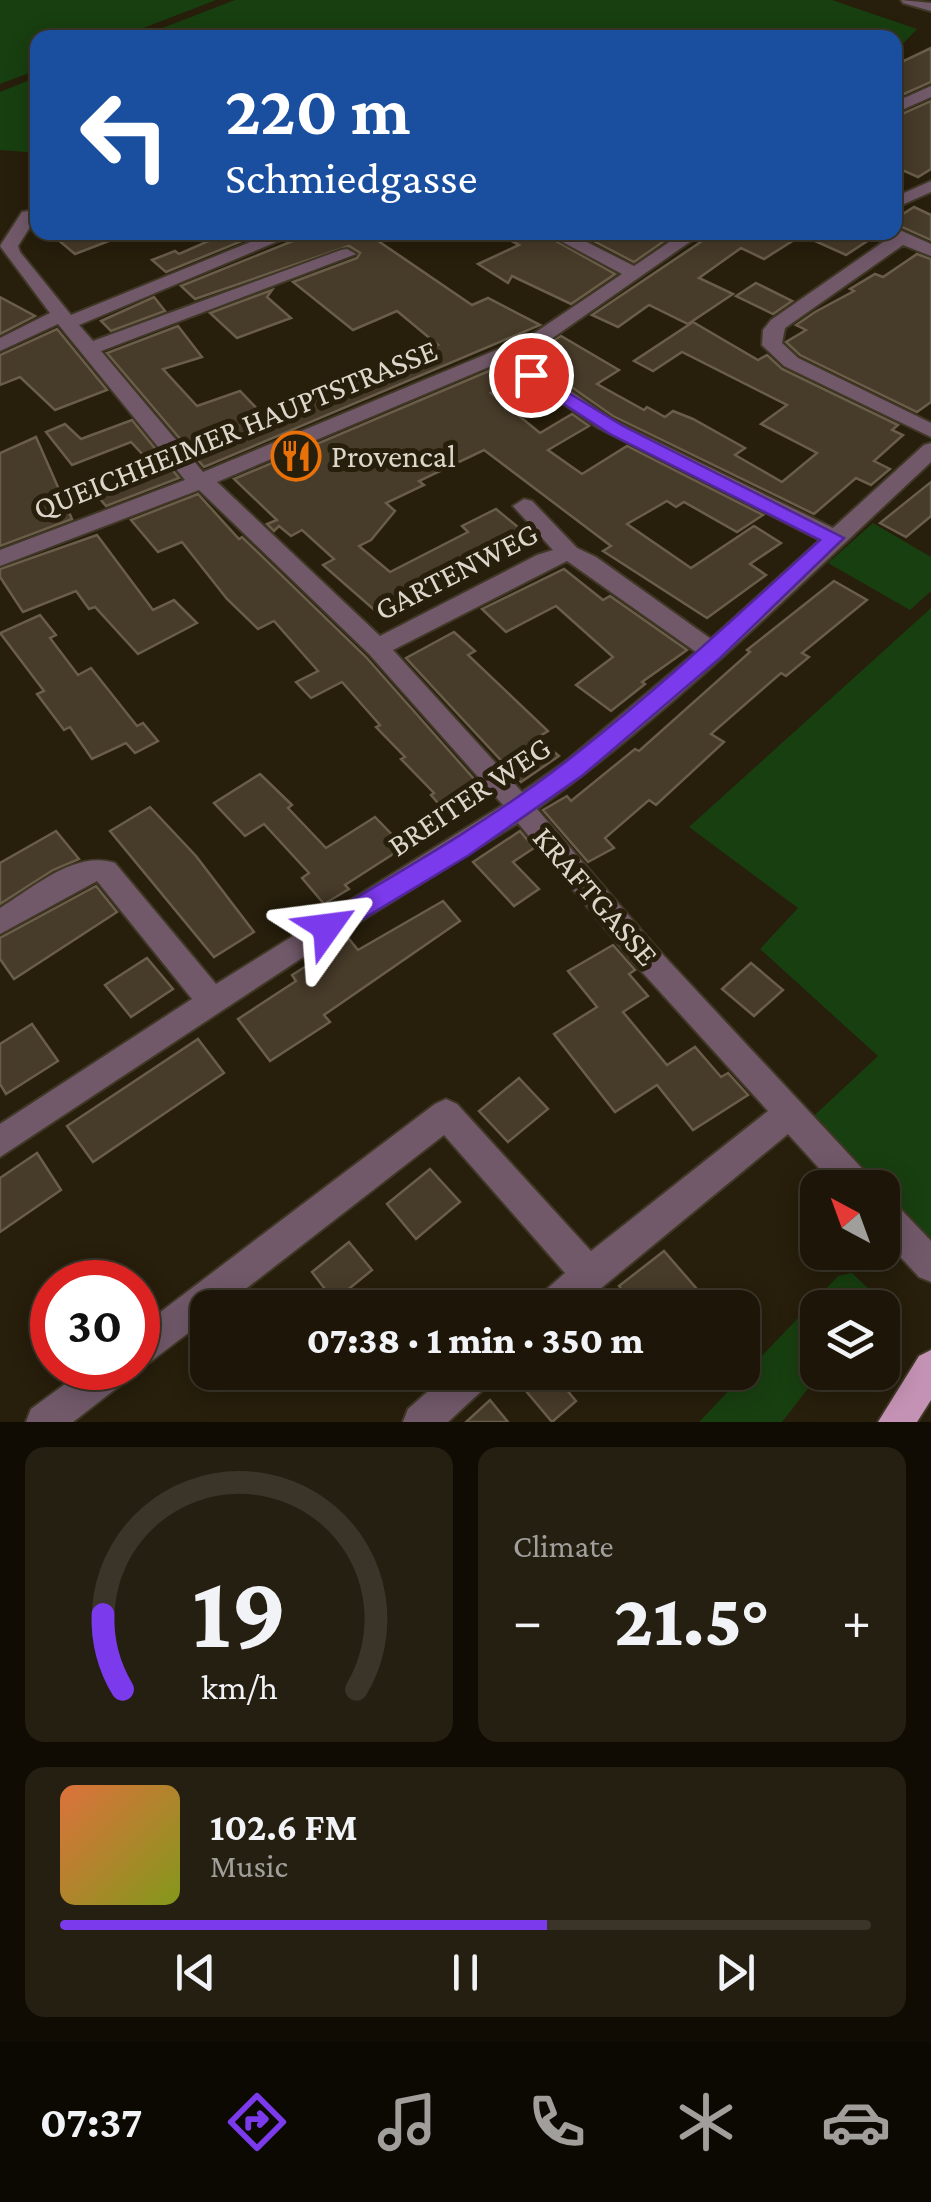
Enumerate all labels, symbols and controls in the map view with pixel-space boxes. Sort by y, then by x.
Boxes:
icon: left [60,70,190,200]
text: 220 m [225,71,411,149]
text: Schmiedgasse [225,153,478,203]
street label: QUEICHHEIMER HAUPTSTRASSE [28,331,442,527]
pin [489,333,574,418]
icon: arrive [504,348,559,403]
restaurant icon: Provencal [270,430,322,482]
place label: Provencal [331,438,456,474]
street label: GARTENWEG [368,515,544,627]
street label: BREITER WEG [381,729,557,863]
street label: KRAFTGASSE [526,819,666,973]
position arrow [275,875,379,979]
north arrow [800,1170,900,1270]
map controls [800,1170,900,1390]
speed limit sign: 30 [30,1260,160,1390]
button: layers [800,1290,900,1390]
text: 07:38 · 1 min · 350 m [307,1319,643,1361]
text: Climate [513,1528,614,1564]
text: 19 [191,1554,287,1669]
text: 21.5° [614,1578,770,1661]
text: − [513,1590,542,1651]
text: + [842,1590,871,1651]
text: km/h [200,1667,278,1707]
text: 102.6 FM [210,1806,358,1848]
text: Music [210,1848,288,1884]
icon: previous [168,1945,223,2000]
icon: pause [438,1945,493,2000]
icon: next [708,1945,763,2000]
icon: directions [222,2087,292,2157]
icon: music [372,2087,442,2157]
icon: phone [522,2087,592,2157]
icon: climate [671,2087,741,2157]
icon: car [821,2087,891,2157]
text: 07:37 [40,2097,143,2147]

